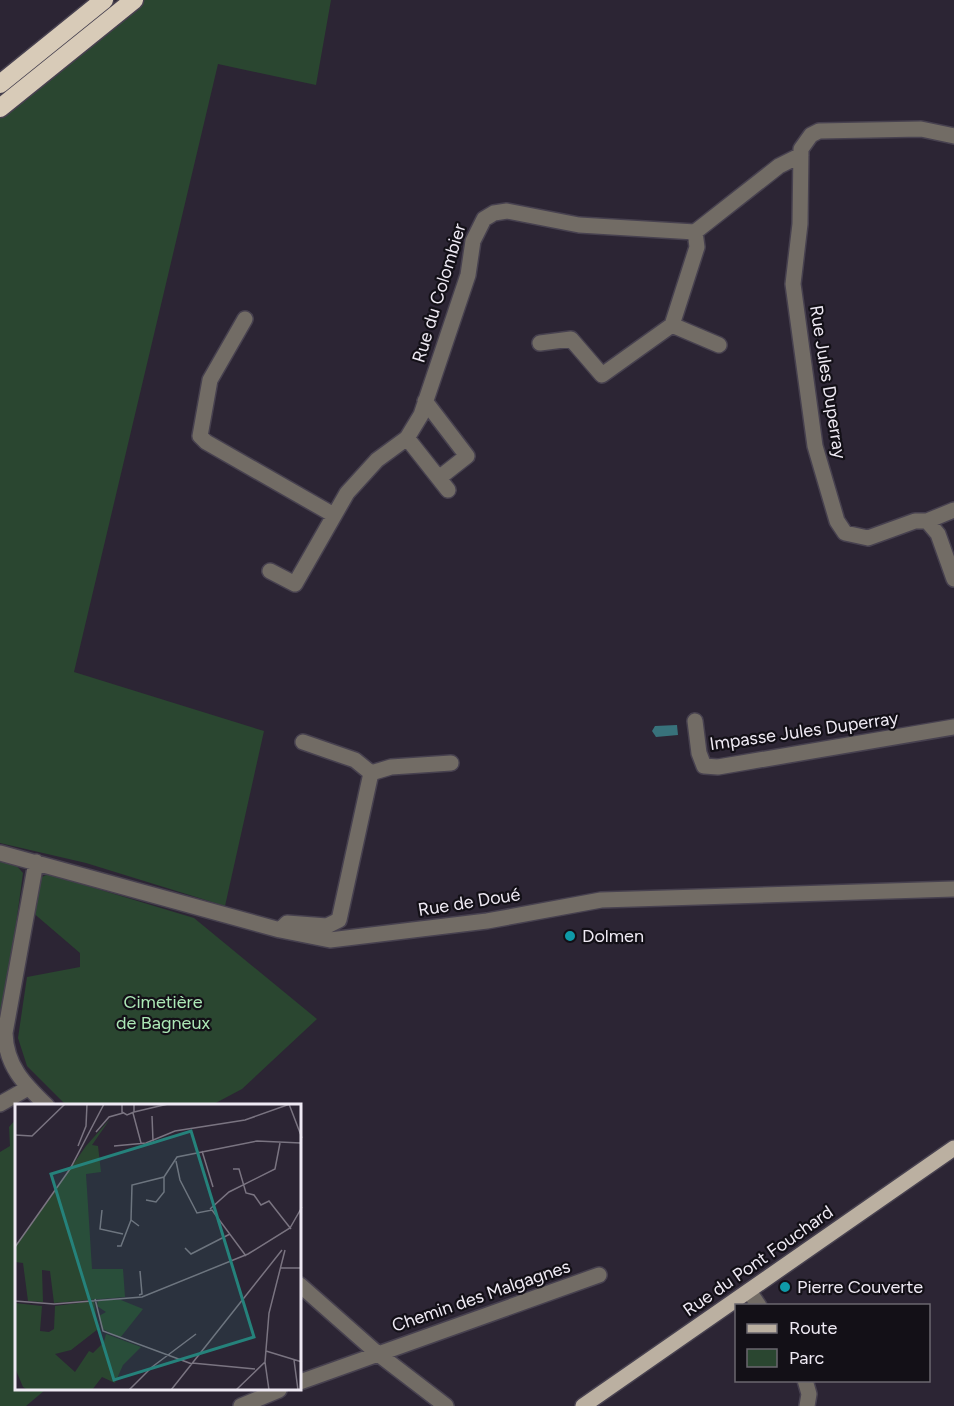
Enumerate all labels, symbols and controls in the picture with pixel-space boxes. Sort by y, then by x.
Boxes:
street label: Rue du Colombier [407,221,471,365]
street label: Rue Jules Duperray [805,304,851,461]
street label: Impasse Jules Duperray [708,707,900,755]
street label: Rue de Doué [416,883,522,921]
place label: Dolmen [582,925,644,947]
marker: Dolmen [563,929,577,943]
park label: Cimetière de Bagneux [116,991,210,1034]
inset map [15,1104,302,1391]
street label: Rue du Pont Fouchard [679,1201,837,1321]
street label: Chemin des Malgagnes [389,1255,573,1337]
place label: Pierre Couverte [797,1276,923,1298]
marker: Pierre Couverte [778,1280,792,1294]
legend [735,1304,930,1382]
text: Route [789,1317,838,1339]
text: Parc [789,1347,825,1369]

